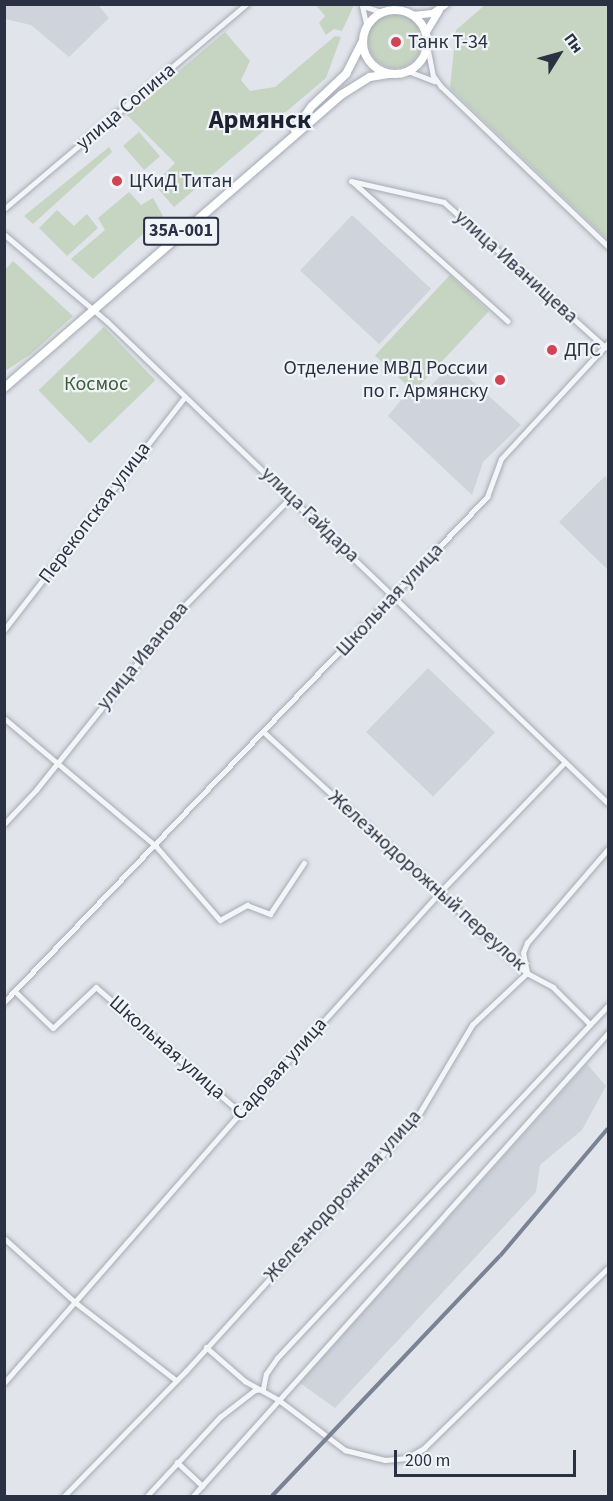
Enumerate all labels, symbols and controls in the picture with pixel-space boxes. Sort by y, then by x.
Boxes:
north arrow [529,24,589,84]
text: Пн [559,29,588,58]
place label: Танк Т-34 [408,30,488,54]
marker: Танк Т-34 [389,35,403,49]
street label: улица Сопина [71,58,181,156]
district label: Армянск [209,104,311,136]
place label: ЦКиД Титан [129,169,233,193]
marker: ЦКиД Титан [110,174,124,188]
street label: улица Иванищева [449,205,583,329]
road number: 35А-001 [142,216,220,246]
place label: ДПС [564,338,601,362]
marker: ДПС [545,343,559,357]
place label: Отделение МВД России по г. Армянску [283,356,488,403]
park label: Космос [64,372,128,396]
marker: Отделение МВД России по г. Армянску [493,373,507,387]
street label: Перекопская улица [34,438,156,588]
street label: улица Гайдара [256,462,364,568]
street label: Школьная улица [331,538,449,662]
street label: улица Иванова [92,597,194,715]
street label: Железнодорожный переулок [323,786,531,976]
street label: Школьная улица [104,991,230,1105]
street label: Садовая улица [228,1013,332,1125]
street label: Железнодорожная улица [259,1105,427,1287]
scale bar [397,1438,578,1476]
text: 200 m [405,1448,450,1473]

